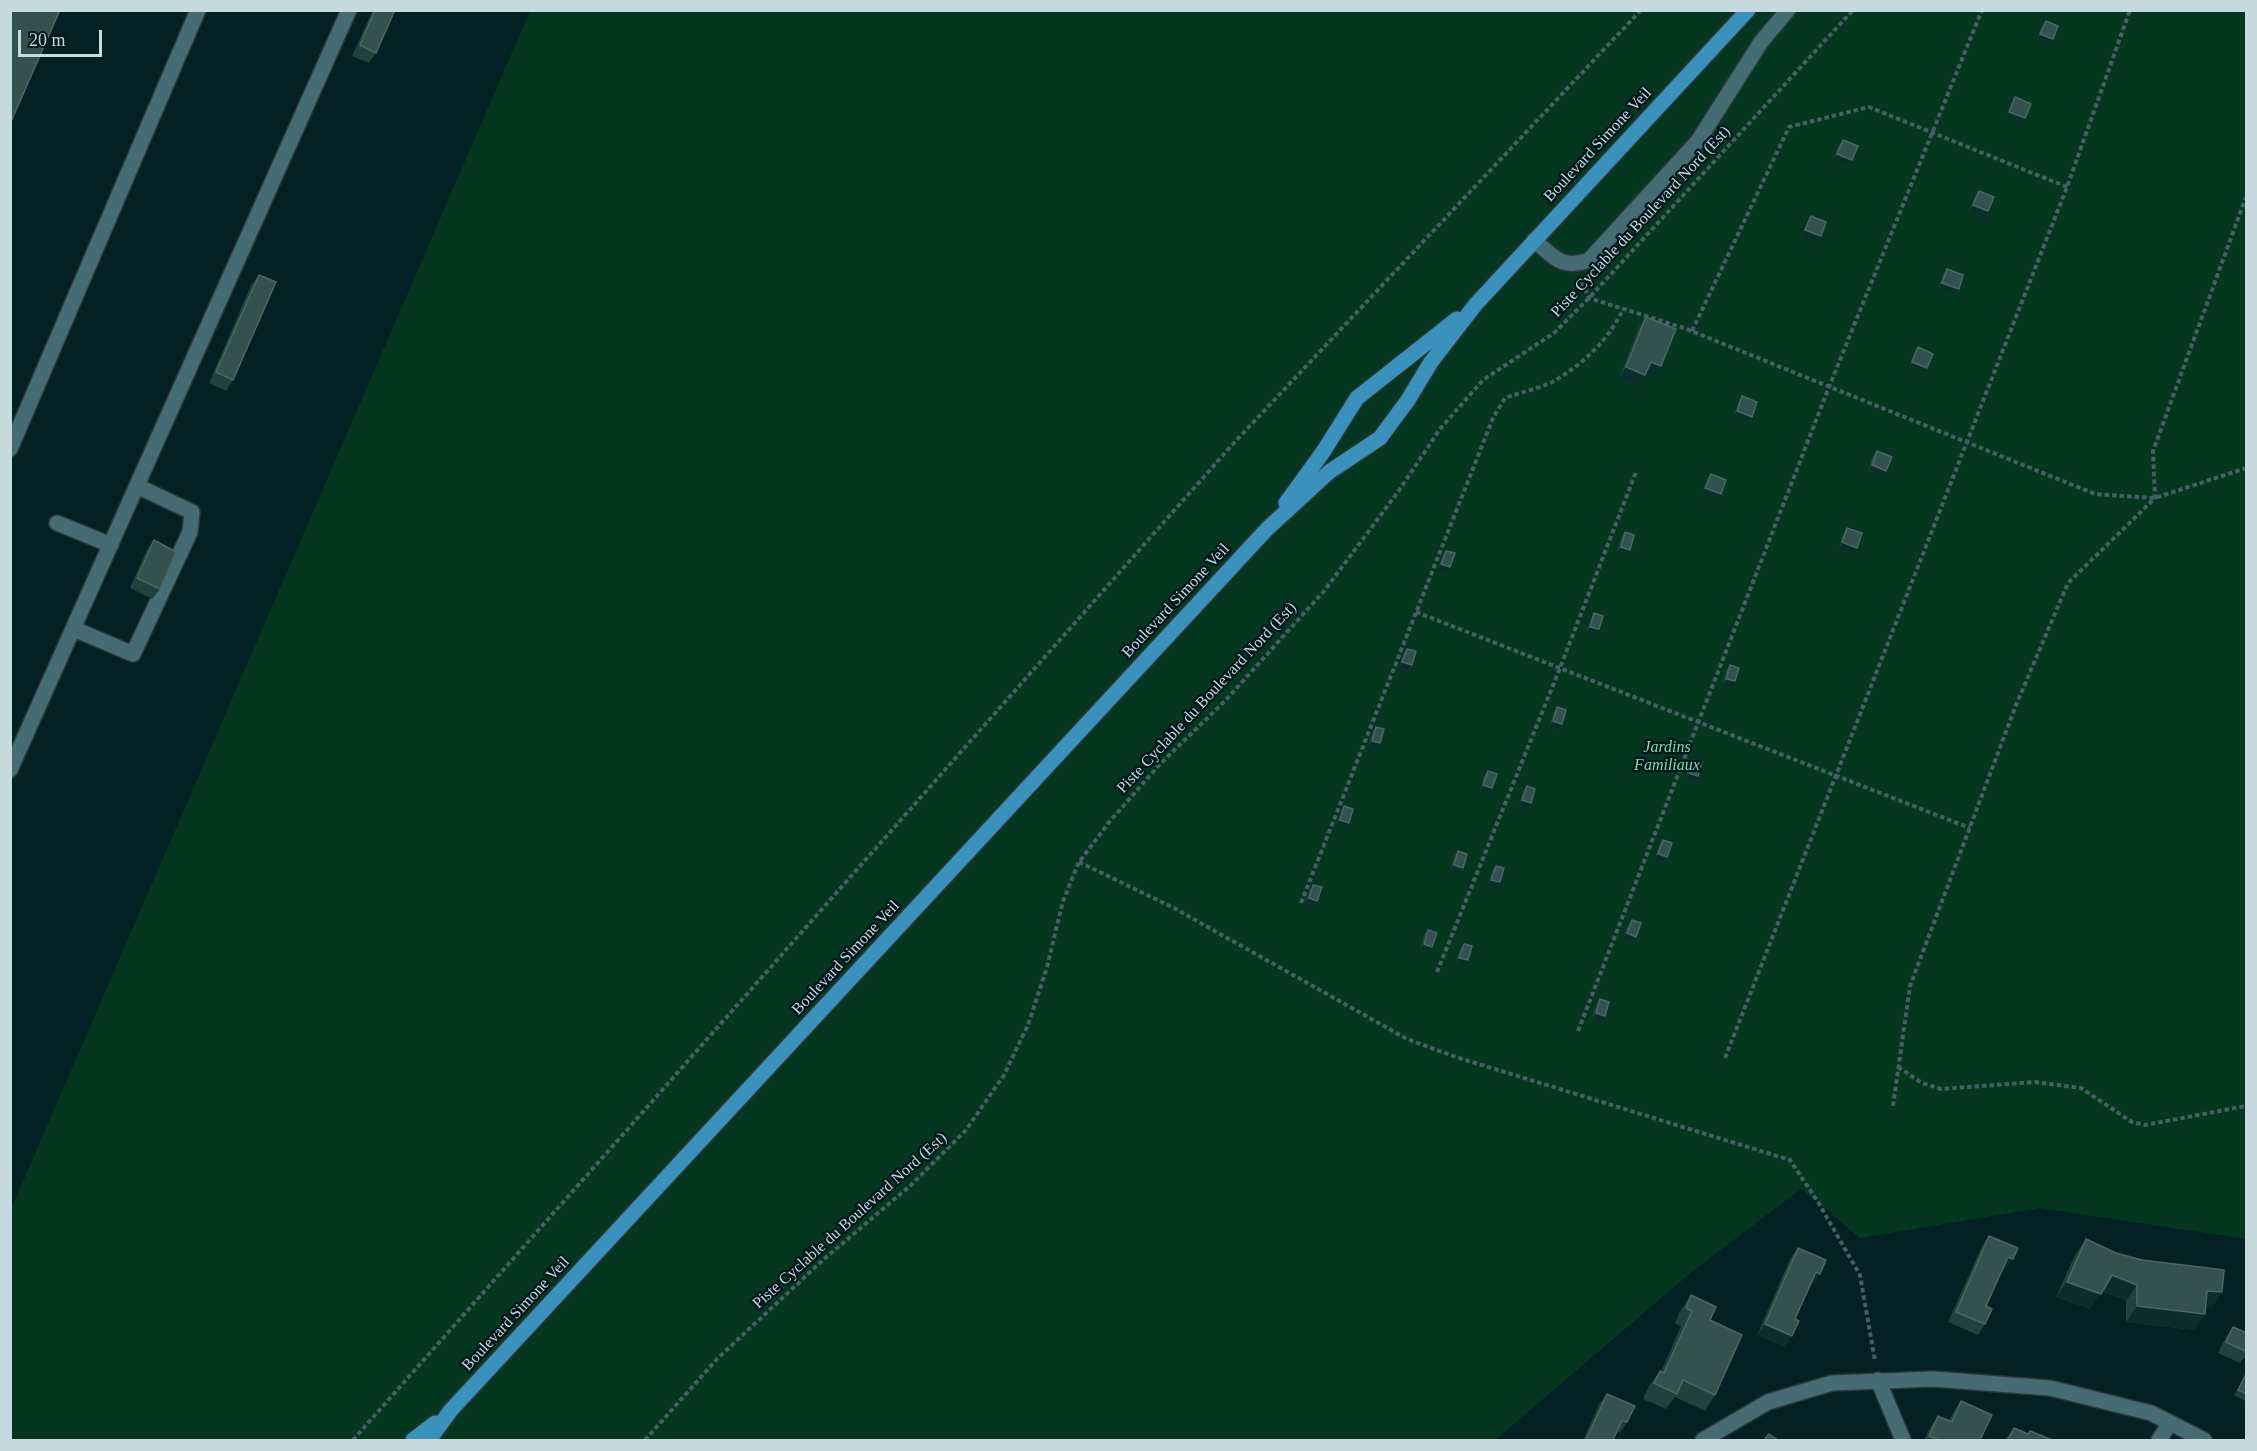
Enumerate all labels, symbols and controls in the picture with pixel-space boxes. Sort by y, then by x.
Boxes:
scale bar [21,18,105,56]
text: 20 m [29,30,66,50]
street label: Boulevard Simone Veil [1540,84,1656,206]
street label: Piste Cyclable du Boulevard Nord (Est) [1547,122,1735,322]
street label: Boulevard Simone Veil [1118,540,1234,662]
street label: Piste Cyclable du Boulevard Nord (Est) [1113,598,1301,798]
park label: Jardins Familiaux [1634,738,1700,776]
street label: Boulevard Simone Veil [788,897,904,1019]
street label: Piste Cyclable du Boulevard Nord (Est) [749,1129,951,1313]
street label: Boulevard Simone Veil [458,1253,574,1375]

